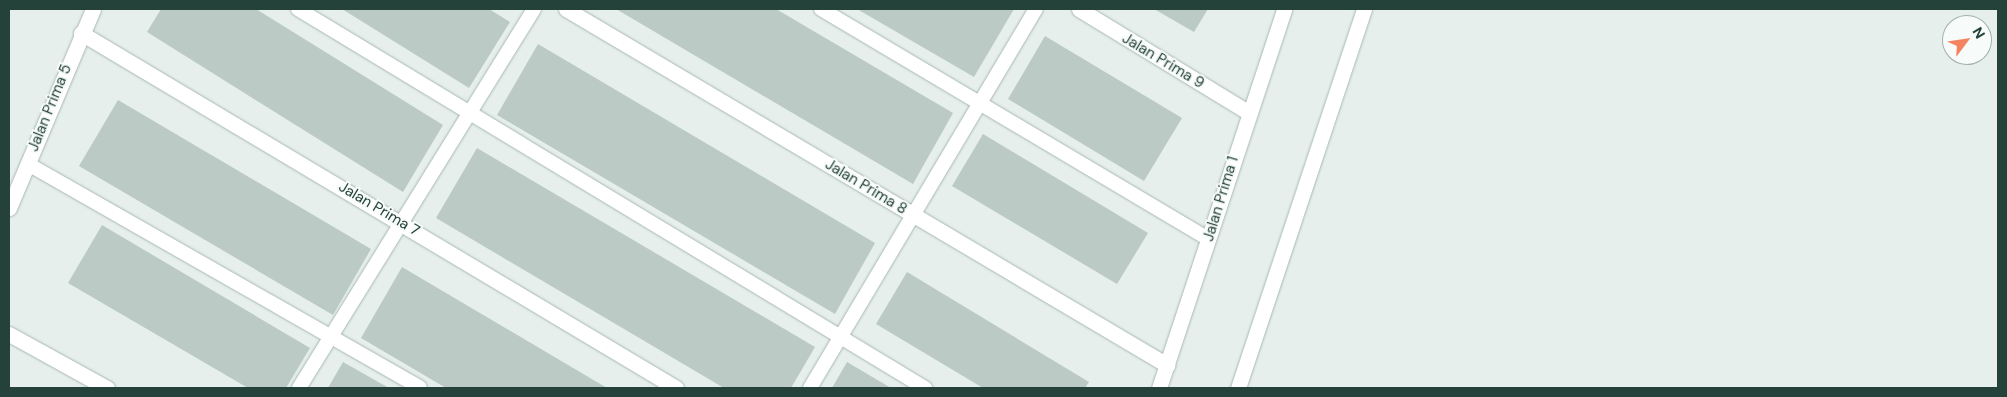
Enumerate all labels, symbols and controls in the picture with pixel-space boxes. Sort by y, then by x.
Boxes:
north arrow [1942,15,1992,65]
text: N [1969,24,1989,42]
street label: Jalan Prima 9 [1119,29,1207,93]
street label: Jalan Prima 5 [24,62,76,154]
street label: Jalan Prima 1 [1200,154,1242,244]
street label: Jalan Prima 8 [822,156,910,218]
street label: Jalan Prima 7 [335,178,423,240]

